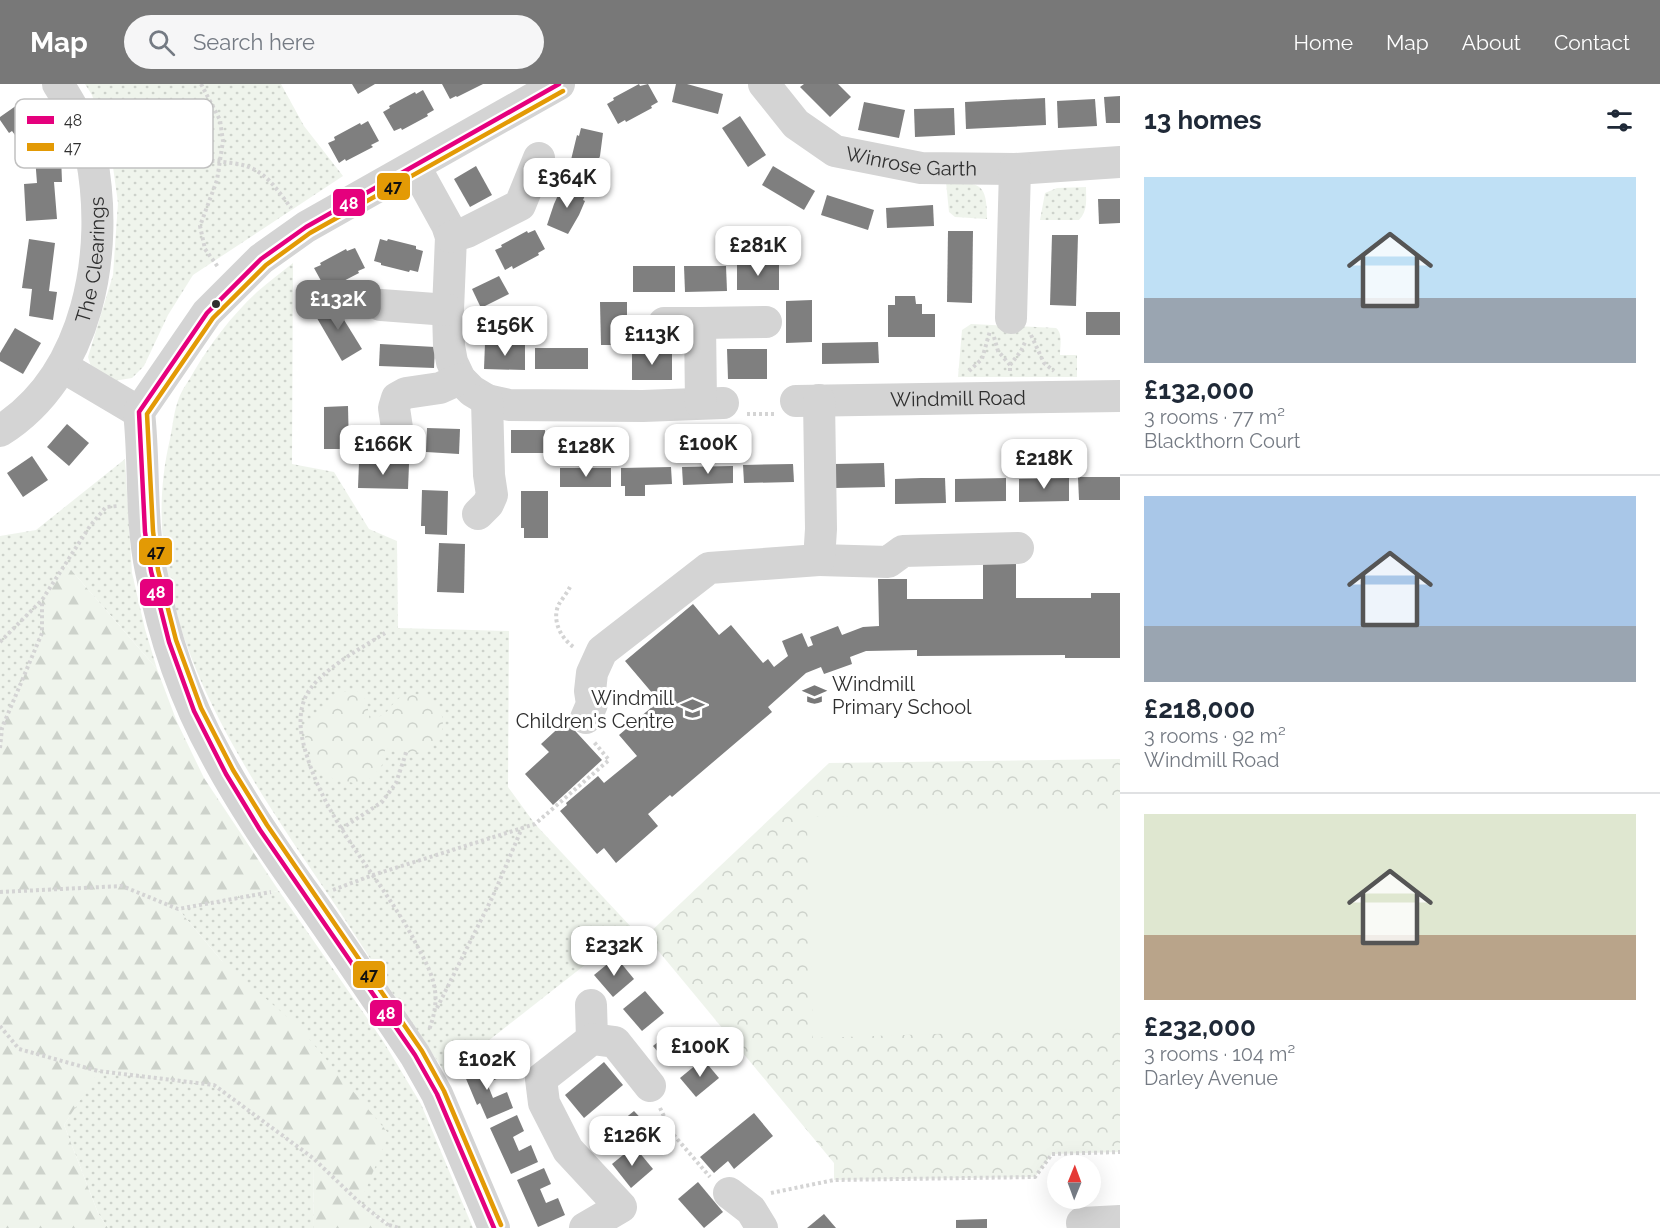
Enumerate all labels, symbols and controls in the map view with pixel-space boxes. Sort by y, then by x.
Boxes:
search box [124,15,544,69]
text: Map [30,26,88,59]
icon: search [145,26,178,59]
text: Search here [193,29,315,55]
text: Home [1294,30,1353,55]
text: Map [1386,30,1429,55]
text: About [1462,30,1521,55]
text: Contact [1554,30,1630,55]
legend [15,99,213,168]
icon: filters [1603,104,1636,137]
text: 13 homes [1144,105,1262,135]
text: 48 [64,111,82,130]
text: 47 [64,138,82,157]
street label: Winrose Garth [843,141,977,181]
pin: £364K [525,158,609,209]
text: £364K [538,165,597,189]
line badge: 47 [376,172,411,201]
text: 47 [384,177,402,196]
line badge: 48 [332,188,366,217]
text: 48 [340,194,358,213]
street label: The Clearings [70,196,109,326]
icon: home [1336,216,1444,324]
pin: £281K [716,226,800,277]
text: £281K [729,233,787,257]
pin: £132K [296,280,380,331]
text: £132K [310,287,366,311]
unlabelled marker [210,298,222,310]
pin: £156K [463,306,547,357]
text: £156K [476,313,534,337]
pin: £113K [610,315,694,366]
text: £113K [624,322,680,346]
text: £132,000 [1144,375,1254,405]
street label: Windmill Road [890,385,1026,412]
text: 3 rooms · 77 m² [1144,405,1285,429]
pin: £100K [666,424,750,475]
pin: £166K [341,425,425,476]
pin: £128K [544,427,628,478]
text: Blackthorn Court [1144,429,1301,453]
text: £100K [679,431,737,455]
text: £166K [354,432,412,456]
text: £128K [557,434,615,458]
pin: £218K [1002,439,1086,490]
text: £218K [1015,446,1073,470]
icon: home [1336,535,1444,643]
line badge: 47 [138,537,173,566]
text: 47 [147,542,165,561]
line badge: 48 [139,578,174,607]
text: 48 [147,583,165,602]
place label: Windmill Primary School [832,672,972,719]
school or university icon: Windmill Primary School [801,682,827,708]
place label: Windmill Children's Centre [516,686,675,733]
text: £218,000 [1144,694,1255,724]
school or university icon: Windmill Children's Centre [679,696,705,722]
text: 3 rooms · 92 m² [1144,724,1286,748]
text: Windmill Road [1144,748,1279,772]
icon: home [1336,853,1444,961]
pin: £232K [572,926,656,977]
text: £232K [585,933,643,957]
line badge: 47 [352,960,386,989]
text: 47 [360,965,378,984]
line badge: 48 [369,999,403,1027]
text: 48 [377,1004,395,1023]
text: £232,000 [1144,1012,1256,1042]
pin: £100K [658,1027,742,1078]
text: £100K [671,1034,729,1058]
pin: £102K [445,1040,529,1091]
text: 3 rooms · 104 m² [1144,1042,1295,1066]
text: £102K [458,1047,516,1071]
text: Darley Avenue [1144,1066,1278,1090]
pin: £126K [590,1116,674,1167]
text: £126K [603,1123,661,1147]
north arrow [1047,1155,1101,1209]
map controls [1047,1155,1101,1209]

